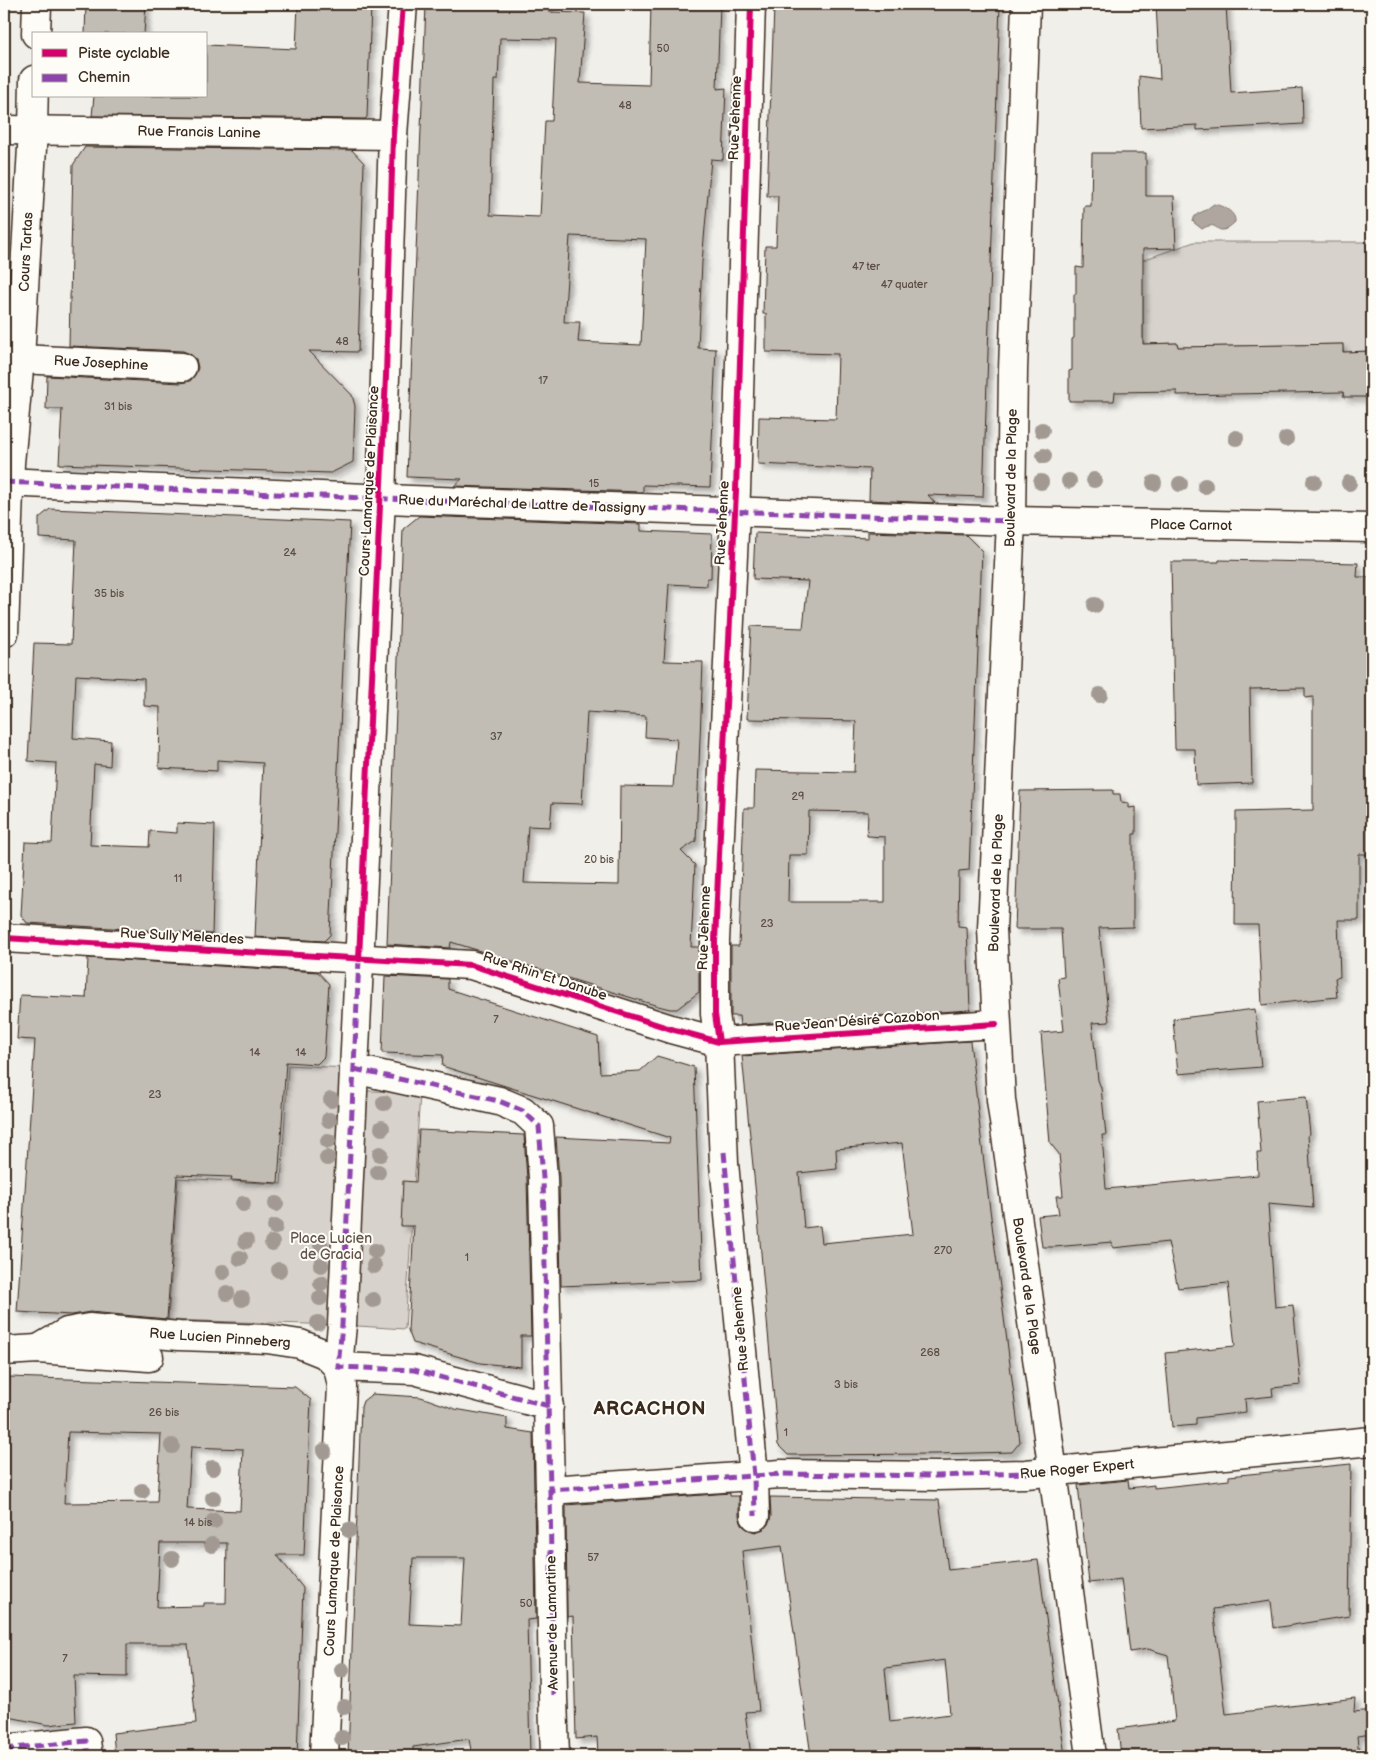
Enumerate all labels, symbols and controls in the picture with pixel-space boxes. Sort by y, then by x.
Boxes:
legend [32,32,208,98]
house number: 50 [657,42,670,55]
text: Piste cyclable [78,44,170,63]
text: Chemin [78,68,130,87]
street label: Rue Jehenne [725,75,745,161]
house number: 48 [618,99,632,112]
street label: Rue Francis Lanine [137,122,261,142]
street label: Cours Tartas [15,212,37,292]
house number: 47 ter [852,260,881,273]
house number: 47 quater [881,278,928,291]
house number: 48 [335,335,349,348]
street label: Rue Josephine [53,352,149,374]
house number: 17 [538,374,548,387]
street label: Cours Lamarque de Plaisance [356,385,382,577]
house number: 31 bis [104,400,133,413]
street label: Boulevard de la Plage [1001,409,1021,547]
house number: 15 [589,477,599,490]
street label: Rue Jehenne [711,480,733,566]
street label: Rue du Maréchal de Lattre de Tassigny [398,491,647,517]
street label: Place Carnot [1150,516,1233,534]
house number: 24 [283,546,297,559]
house number: 35 bis [94,587,125,600]
house number: 37 [490,730,503,743]
house number: 29 [792,790,804,803]
street label: Boulevard de la Plage [985,813,1007,953]
house number: 20 bis [584,853,615,866]
house number: 11 [174,872,182,885]
street label: Rue Jehenne [694,885,714,971]
house number: 23 [760,917,774,930]
street label: Rue Sully Melendes [120,924,244,948]
street label: Rue Rhin Et Danube [481,948,609,1004]
street label: Rue Jean Désiré Cazobon [774,1007,940,1035]
house number: 7 [493,1013,499,1026]
house number: 14 [250,1046,261,1059]
house number: 14 [296,1046,307,1059]
house number: 23 [148,1088,162,1101]
street label: Boulevard de la Plage [1009,1216,1045,1356]
park label: Place Lucien de Gracia [290,1230,372,1263]
house number: 270 [934,1244,953,1257]
house number: 1 [465,1251,469,1264]
street label: Rue Jehenne [728,1286,752,1372]
street label: Rue Lucien Pinneberg [149,1325,291,1351]
house number: 268 [920,1346,940,1359]
house number: 3 bis [834,1378,859,1391]
district label: ARCACHON [592,1398,707,1421]
house number: 26 bis [149,1406,180,1419]
house number: 1 [784,1426,788,1439]
street label: Rue Roger Expert [1019,1455,1136,1482]
street label: Cours Lamarque de Plaisance [321,1465,347,1657]
house number: 14 bis [184,1516,213,1529]
house number: 57 [587,1551,599,1564]
street label: Avenue de Lamartine [542,1555,562,1691]
house number: 50 [520,1597,533,1610]
house number: 7 [62,1652,68,1665]

